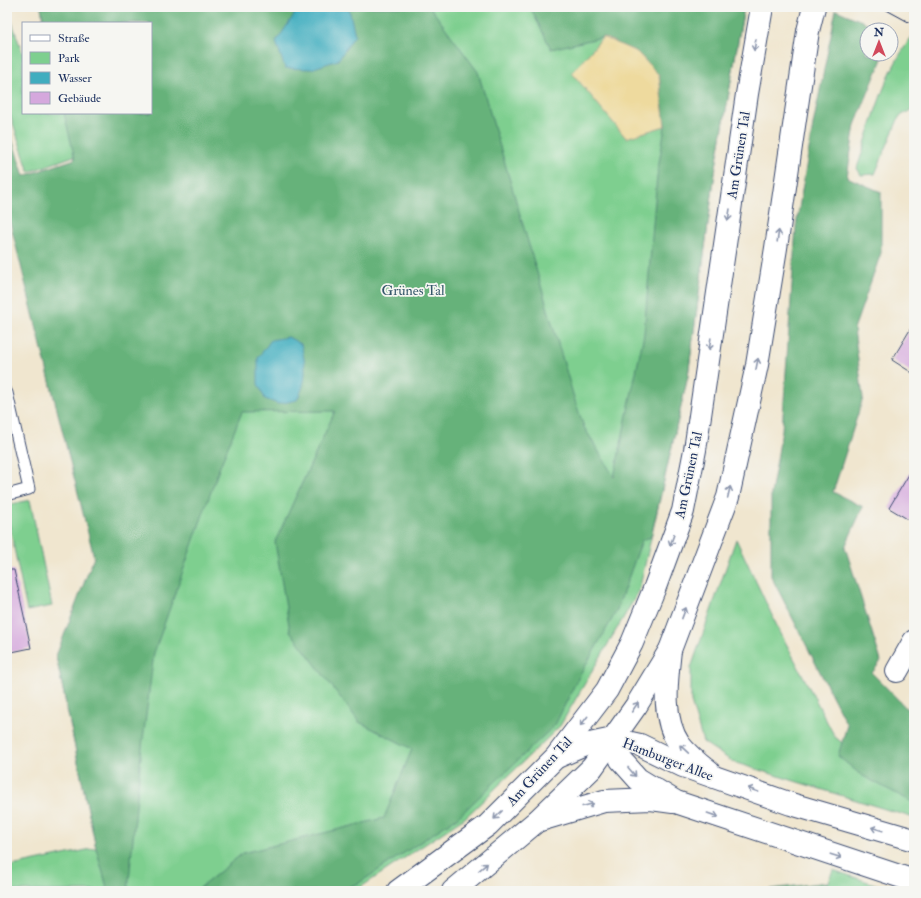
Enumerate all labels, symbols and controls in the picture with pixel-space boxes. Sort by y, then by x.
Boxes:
legend [22,22,152,114]
north arrow [859,22,899,62]
text: N [873,26,885,39]
text: Straße [58,31,89,46]
one-way arrow [751,38,759,51]
text: Park [58,51,80,66]
text: Wasser [57,71,92,86]
text: Gebäude [58,91,101,106]
street label: Am Grünen Tal [723,110,754,201]
one-way arrow [725,208,733,221]
one-way arrow [774,230,782,243]
park label: Grünes Tal [381,282,445,299]
one-way arrow [706,337,714,350]
one-way arrow [753,358,761,371]
street label: Am Grünen Tal [671,430,706,521]
one-way arrow [726,485,734,498]
one-way arrow [668,534,676,546]
one-way arrow [681,608,689,620]
one-way arrow [631,702,639,713]
one-way arrow [579,715,588,726]
street label: Am Grünen Tal [502,733,576,810]
street label: Hamburger Allee [620,734,716,785]
one-way arrow [679,744,689,754]
one-way arrow [627,767,637,777]
one-way arrow [747,786,759,794]
one-way arrow [581,801,594,808]
one-way arrow [493,810,503,820]
one-way arrow [707,812,719,820]
one-way arrow [870,825,883,832]
one-way arrow [830,853,843,860]
one-way arrow [478,862,489,871]

